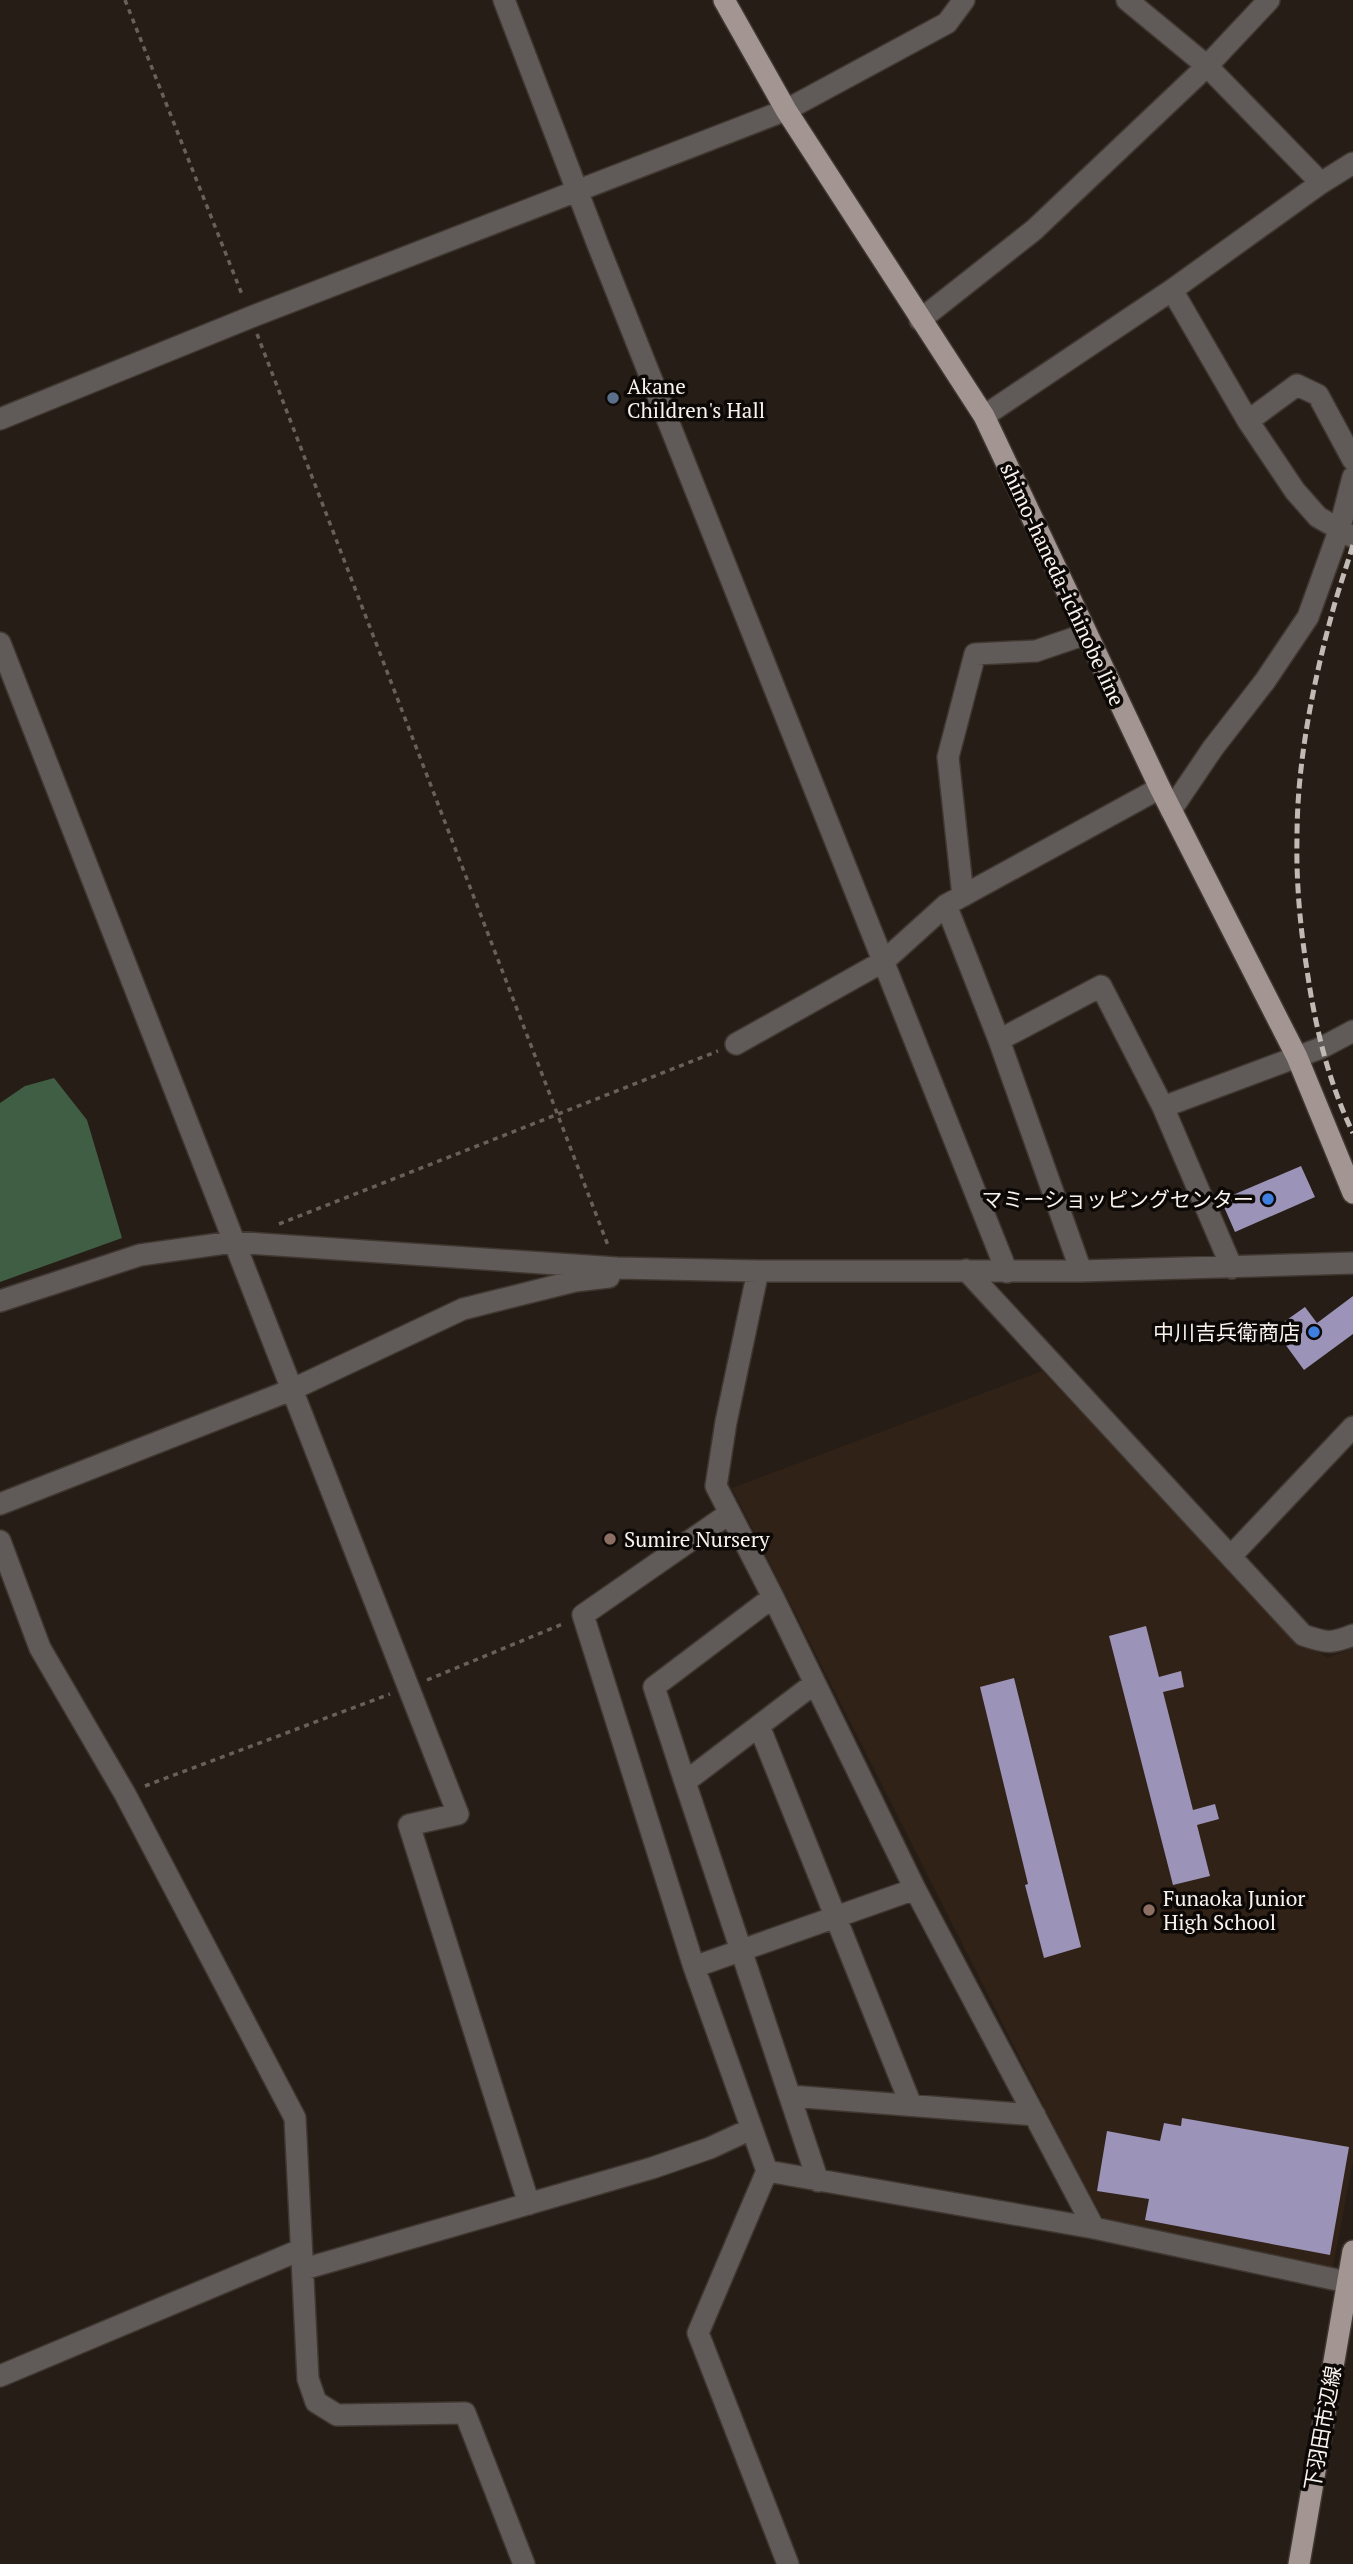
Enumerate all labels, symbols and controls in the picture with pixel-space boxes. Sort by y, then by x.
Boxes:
place label: Akane Children's Hall [627,372,765,424]
marker: Akane Children's Hall [605,390,621,406]
street label: shimo-haneda-ichinobe line [994,458,1132,710]
place label: マミーショッピングセンター [981,1185,1254,1213]
marker: マミーショッピングセンター [1260,1191,1276,1207]
place label: 中川吉兵衛商店 [1153,1318,1300,1346]
marker: 中川吉兵衛商店 [1306,1324,1322,1340]
place label: Sumire Nursery [624,1525,770,1553]
marker: Sumire Nursery [602,1531,618,1547]
place label: Funaoka Junior High School [1163,1884,1305,1936]
marker: Funaoka Junior High School [1141,1902,1157,1918]
street label: 下羽田市辺線 [1297,2364,1347,2492]

